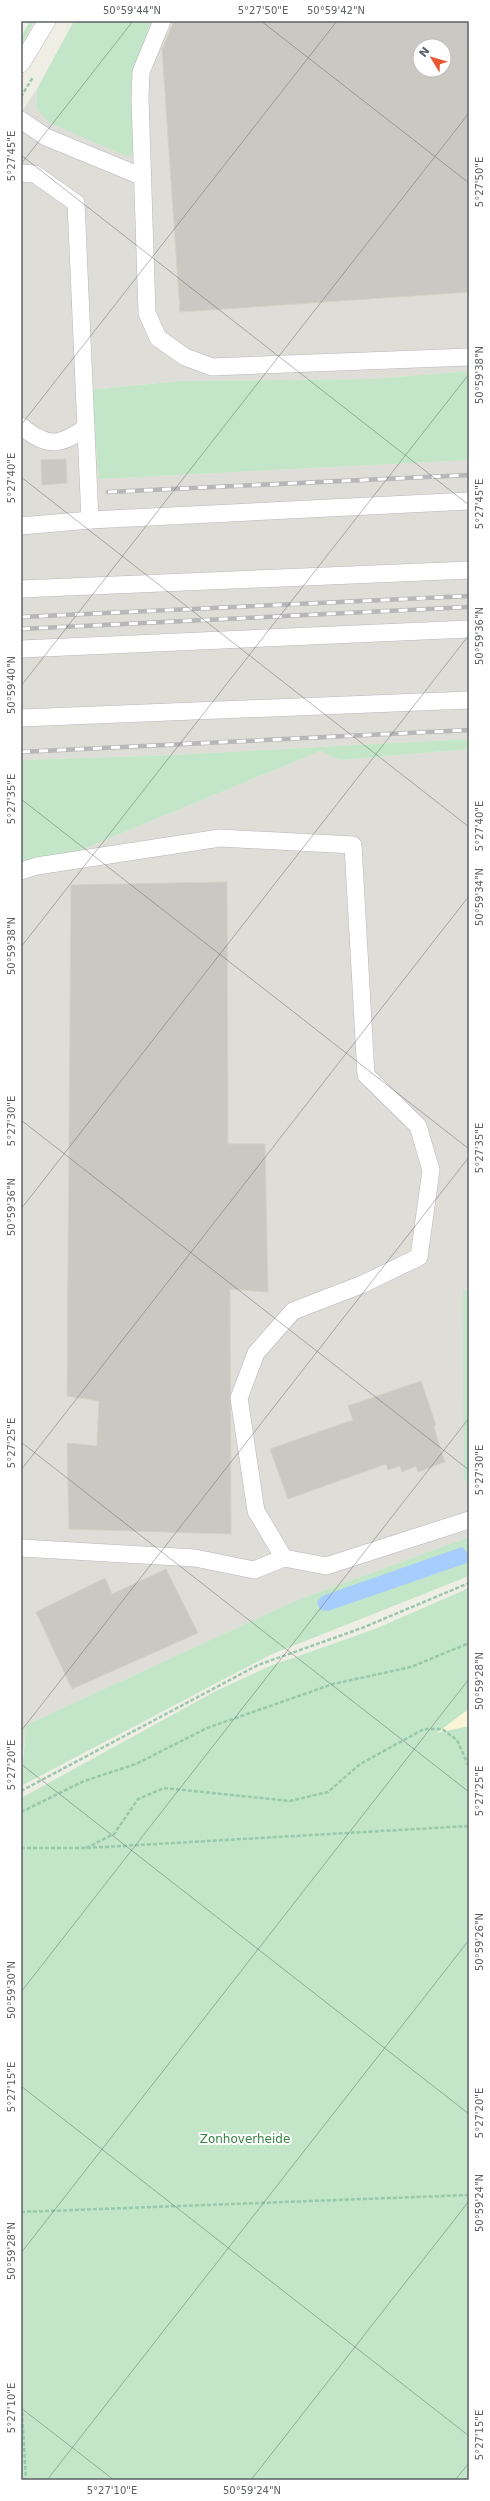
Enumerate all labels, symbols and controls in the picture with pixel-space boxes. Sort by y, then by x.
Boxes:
text: 50°59'44"N [103,5,161,16]
text: 5°27'50"E [238,5,288,16]
text: 50°59'42"N [307,5,365,16]
north arrow [412,38,452,78]
text: N [417,45,432,60]
text: 5°27'45"E [6,131,17,181]
text: 5°27'50"E [474,157,485,207]
text: 50°59'38"N [474,346,485,404]
text: 5°27'40"E [6,453,17,503]
text: 5°27'45"E [474,479,485,529]
text: 50°59'36"N [474,607,485,665]
text: 50°59'40"N [6,656,17,714]
text: 5°27'35"E [6,774,17,824]
text: 5°27'40"E [474,801,485,851]
text: 50°59'34"N [474,868,485,926]
text: 50°59'38"N [6,917,17,975]
text: 5°27'30"E [6,1096,17,1146]
text: 5°27'35"E [474,1123,485,1173]
text: 50°59'36"N [6,1178,17,1236]
text: 5°27'25"E [6,1418,17,1468]
text: 5°27'30"E [474,1445,485,1495]
text: 50°59'28"N [474,1652,485,1710]
text: 5°27'20"E [6,1740,17,1790]
text: 5°27'25"E [474,1766,485,1816]
text: 50°59'26"N [474,1913,485,1971]
text: 50°59'30"N [6,1961,17,2019]
text: 5°27'15"E [6,2062,17,2112]
text: 5°27'20"E [474,2088,485,2138]
park label: Zonhoverheide [200,2132,290,2146]
text: 50°59'24"N [474,2174,485,2232]
text: 50°59'28"N [6,2222,17,2280]
text: 5°27'10"E [6,2383,17,2433]
text: 5°27'15"E [474,2410,485,2460]
text: 5°27'10"E [87,2485,137,2496]
text: 50°59'24"N [223,2485,281,2496]

